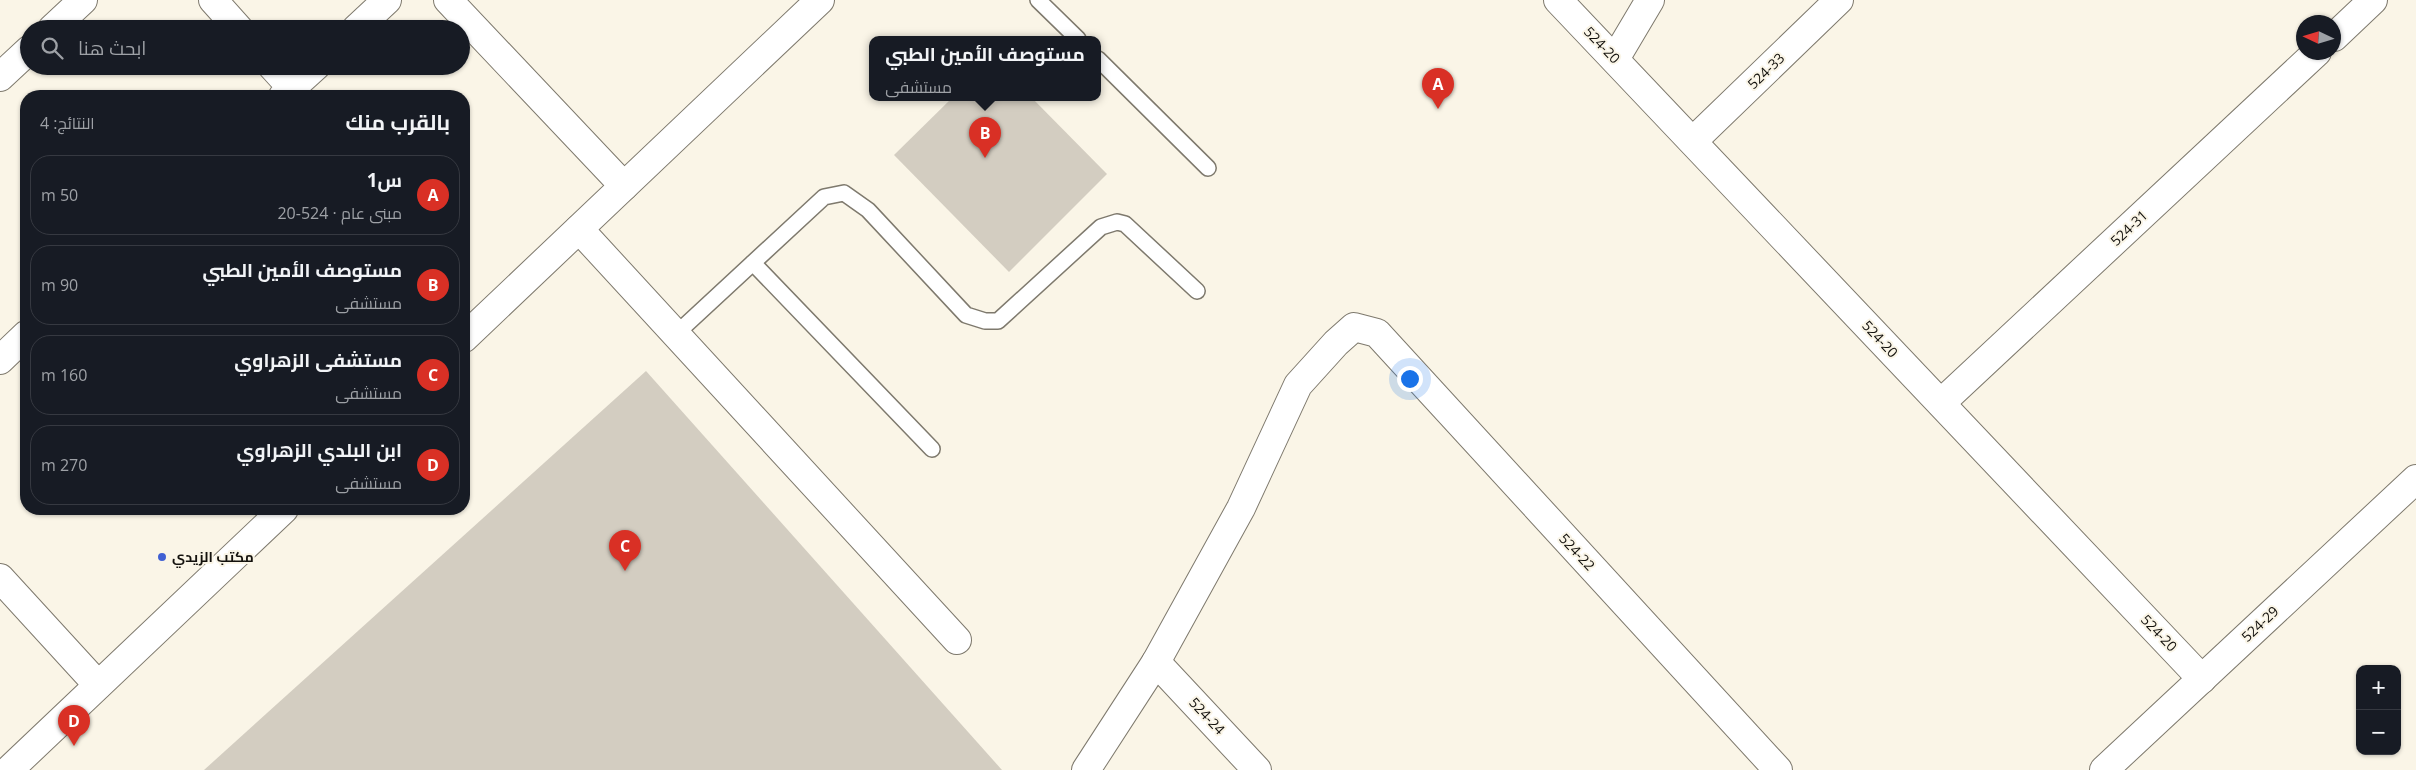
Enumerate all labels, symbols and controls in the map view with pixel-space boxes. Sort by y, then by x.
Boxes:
north arrow [2296,15,2341,60]
search box [20,20,470,75]
street label: 524-20 [1580,22,1625,67]
icon: search [38,34,66,62]
text: ابحث هنا [78,35,146,61]
popup [869,36,1101,101]
text: مستوصف الأمين الطبي [885,41,1085,67]
street label: 524-33 [1743,48,1788,93]
pin: A [1422,68,1454,109]
text: مستشفى [885,76,952,98]
text: بالقرب منك [345,108,450,136]
text: النتائج: 4 [40,112,95,134]
pin: B [969,117,1001,158]
text: س1 [367,167,402,193]
text: 50 m [41,184,78,206]
text: A [427,184,439,206]
text: مبنى عام · 524-20 [277,202,402,224]
street label: 524-31 [2106,206,2151,250]
text: مستوصف الأمين الطبي [203,257,402,283]
text: 90 m [41,274,78,296]
text: B [428,274,438,296]
text: مستشفى [335,292,402,314]
street label: 524-20 [1858,316,1902,361]
text: مستشفى الزهراوي [234,347,402,373]
text: 160 m [41,364,87,386]
text: C [428,364,438,386]
your location [1397,366,1423,392]
text: مستشفى [335,382,402,404]
text: ابن البلدي الزهراوي [237,437,402,463]
text: 270 m [41,454,87,476]
text: D [427,454,439,476]
text: مستشفى [335,472,402,494]
street label: 524-22 [1555,529,1599,574]
pin: C [609,530,641,571]
place label: مكتب الزيدي [172,547,254,568]
marker: مكتب الزيدي [156,551,168,563]
street label: 524-29 [2237,602,2282,646]
street label: 524-20 [2137,610,2182,655]
map controls [2356,665,2401,755]
button: + [2356,665,2401,710]
street label: 524-24 [1185,693,1229,738]
pin: D [58,705,90,746]
button: − [2356,710,2401,755]

